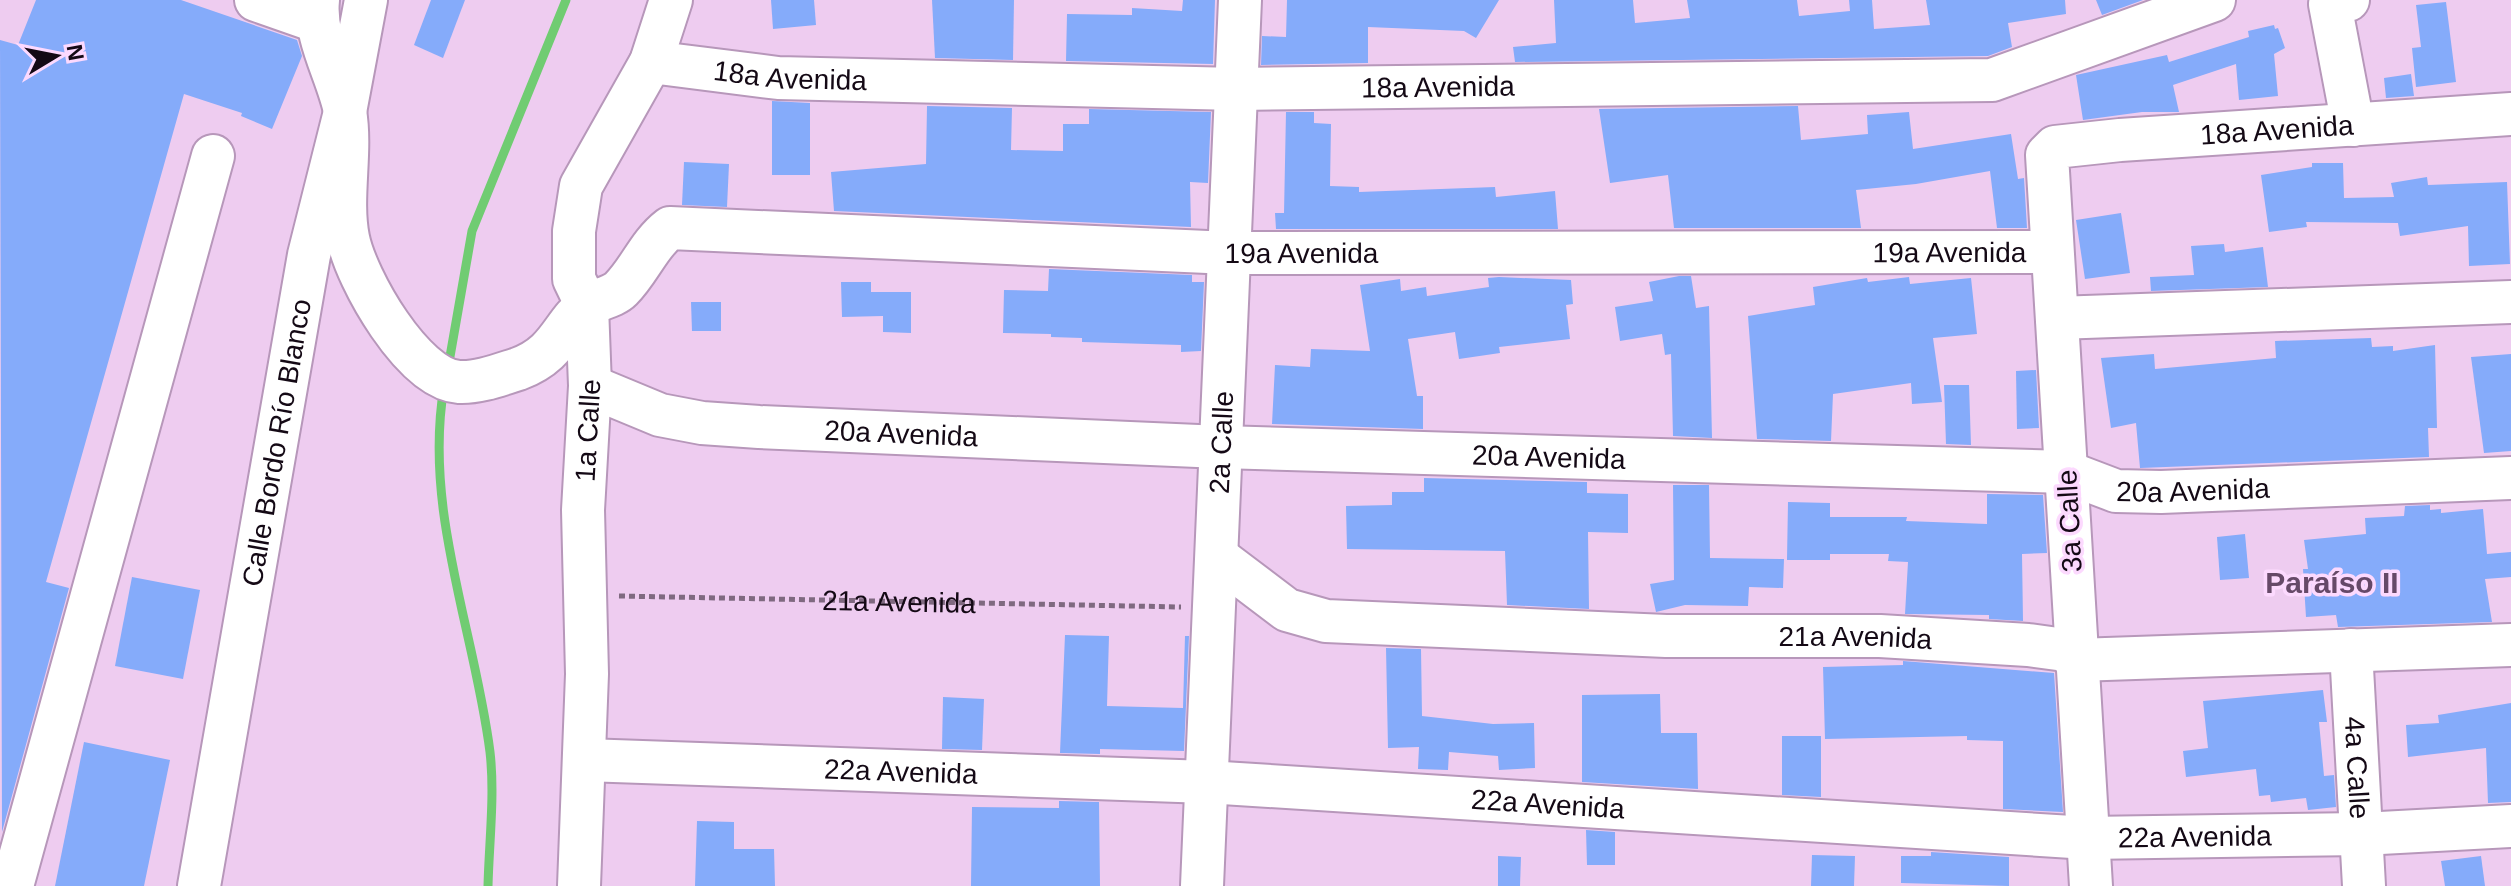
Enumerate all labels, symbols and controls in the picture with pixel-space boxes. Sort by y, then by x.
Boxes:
north arrow [16,16,96,96]
text: N [62,43,89,63]
street label: 18a Avenida [712,55,868,96]
street label: 18a Avenida [1361,71,1515,104]
street label: 18a Avenida [2199,109,2355,151]
street label: 19a Avenida [1873,237,2027,268]
street label: 19a Avenida [1225,238,1379,269]
street label: Calle Bordo Río Blanco [236,297,317,589]
street label: 1a Calle [570,378,606,483]
street label: 2a Calle [1204,390,1239,494]
street label: 20a Avenida [824,415,979,452]
street label: 20a Avenida [1471,439,1626,475]
street label: 3a Calle [2051,469,2088,573]
street label: 20a Avenida [2116,473,2271,508]
district label: Paraíso II [2265,566,2399,599]
street label: 21a Avenida [822,585,976,619]
street label: 21a Avenida [1779,621,1933,655]
street label: 4a Calle [2339,716,2375,820]
street label: 22a Avenida [823,753,979,790]
street label: 22a Avenida [1470,784,1626,825]
street label: 22a Avenida [2118,820,2272,854]

